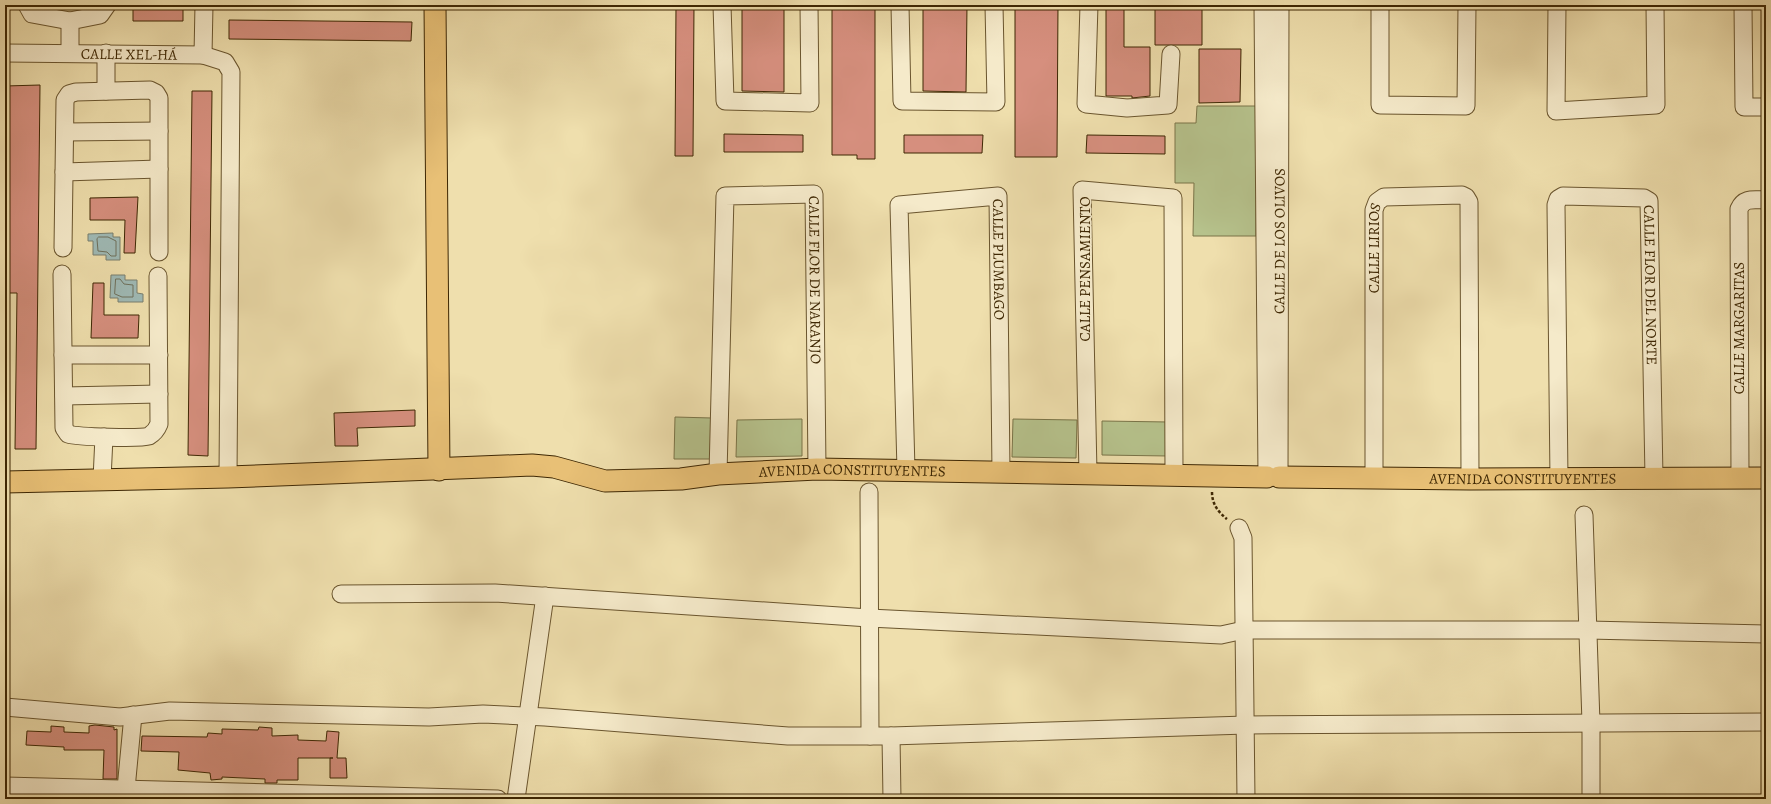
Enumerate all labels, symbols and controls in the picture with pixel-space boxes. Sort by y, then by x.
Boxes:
street label: CALLE XEL-HÁ [81,44,177,65]
street label: CALLE DE LOS OLIVOS [1269,168,1290,314]
street label: CALLE FLOR DE NARANJO [804,196,826,364]
street label: CALLE PENSAMIENTO [1075,196,1095,342]
street label: CALLE PLUMBAGO [988,199,1009,320]
street label: CALLE LIRIOS [1364,200,1386,293]
street label: CALLE FLOR DEL NORTE [1639,205,1662,365]
street label: CALLE MARGARITAS [1729,262,1749,394]
street label: AVENIDA CONSTITUYENTES [757,459,946,482]
street label: AVENIDA CONSTITUYENTES [1428,469,1617,489]

